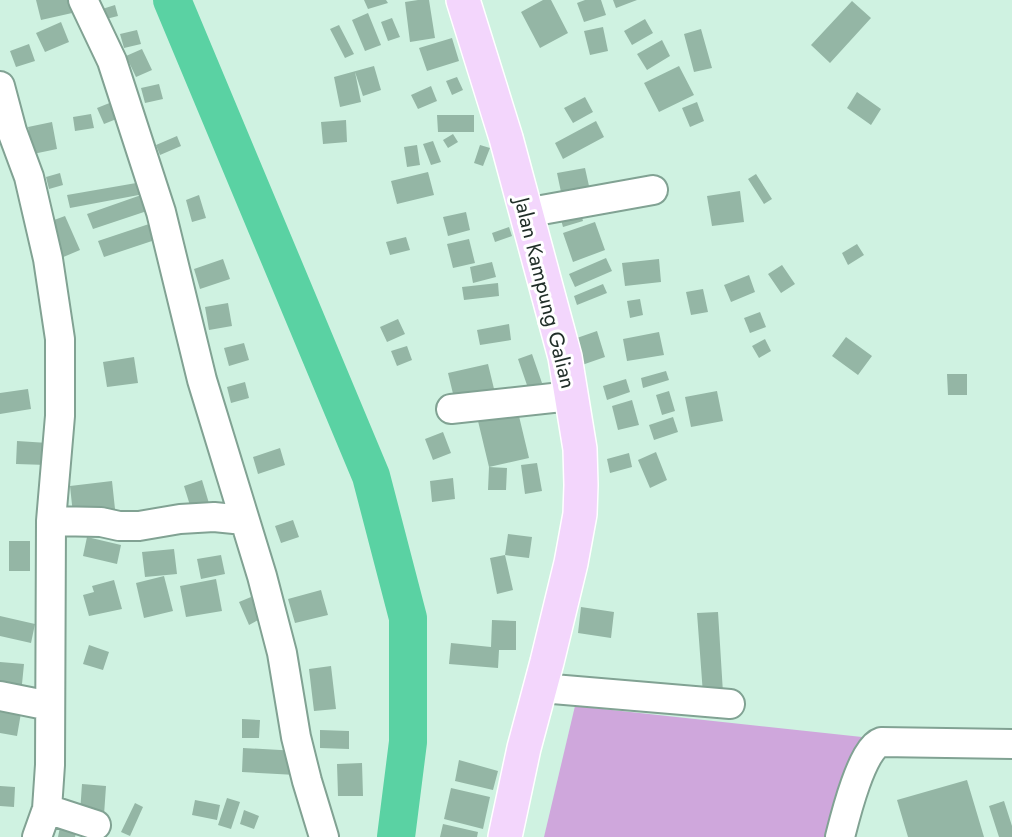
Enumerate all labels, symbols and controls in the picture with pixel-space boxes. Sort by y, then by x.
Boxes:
street label: Jalan Kampung Galian [506,191,583,392]

